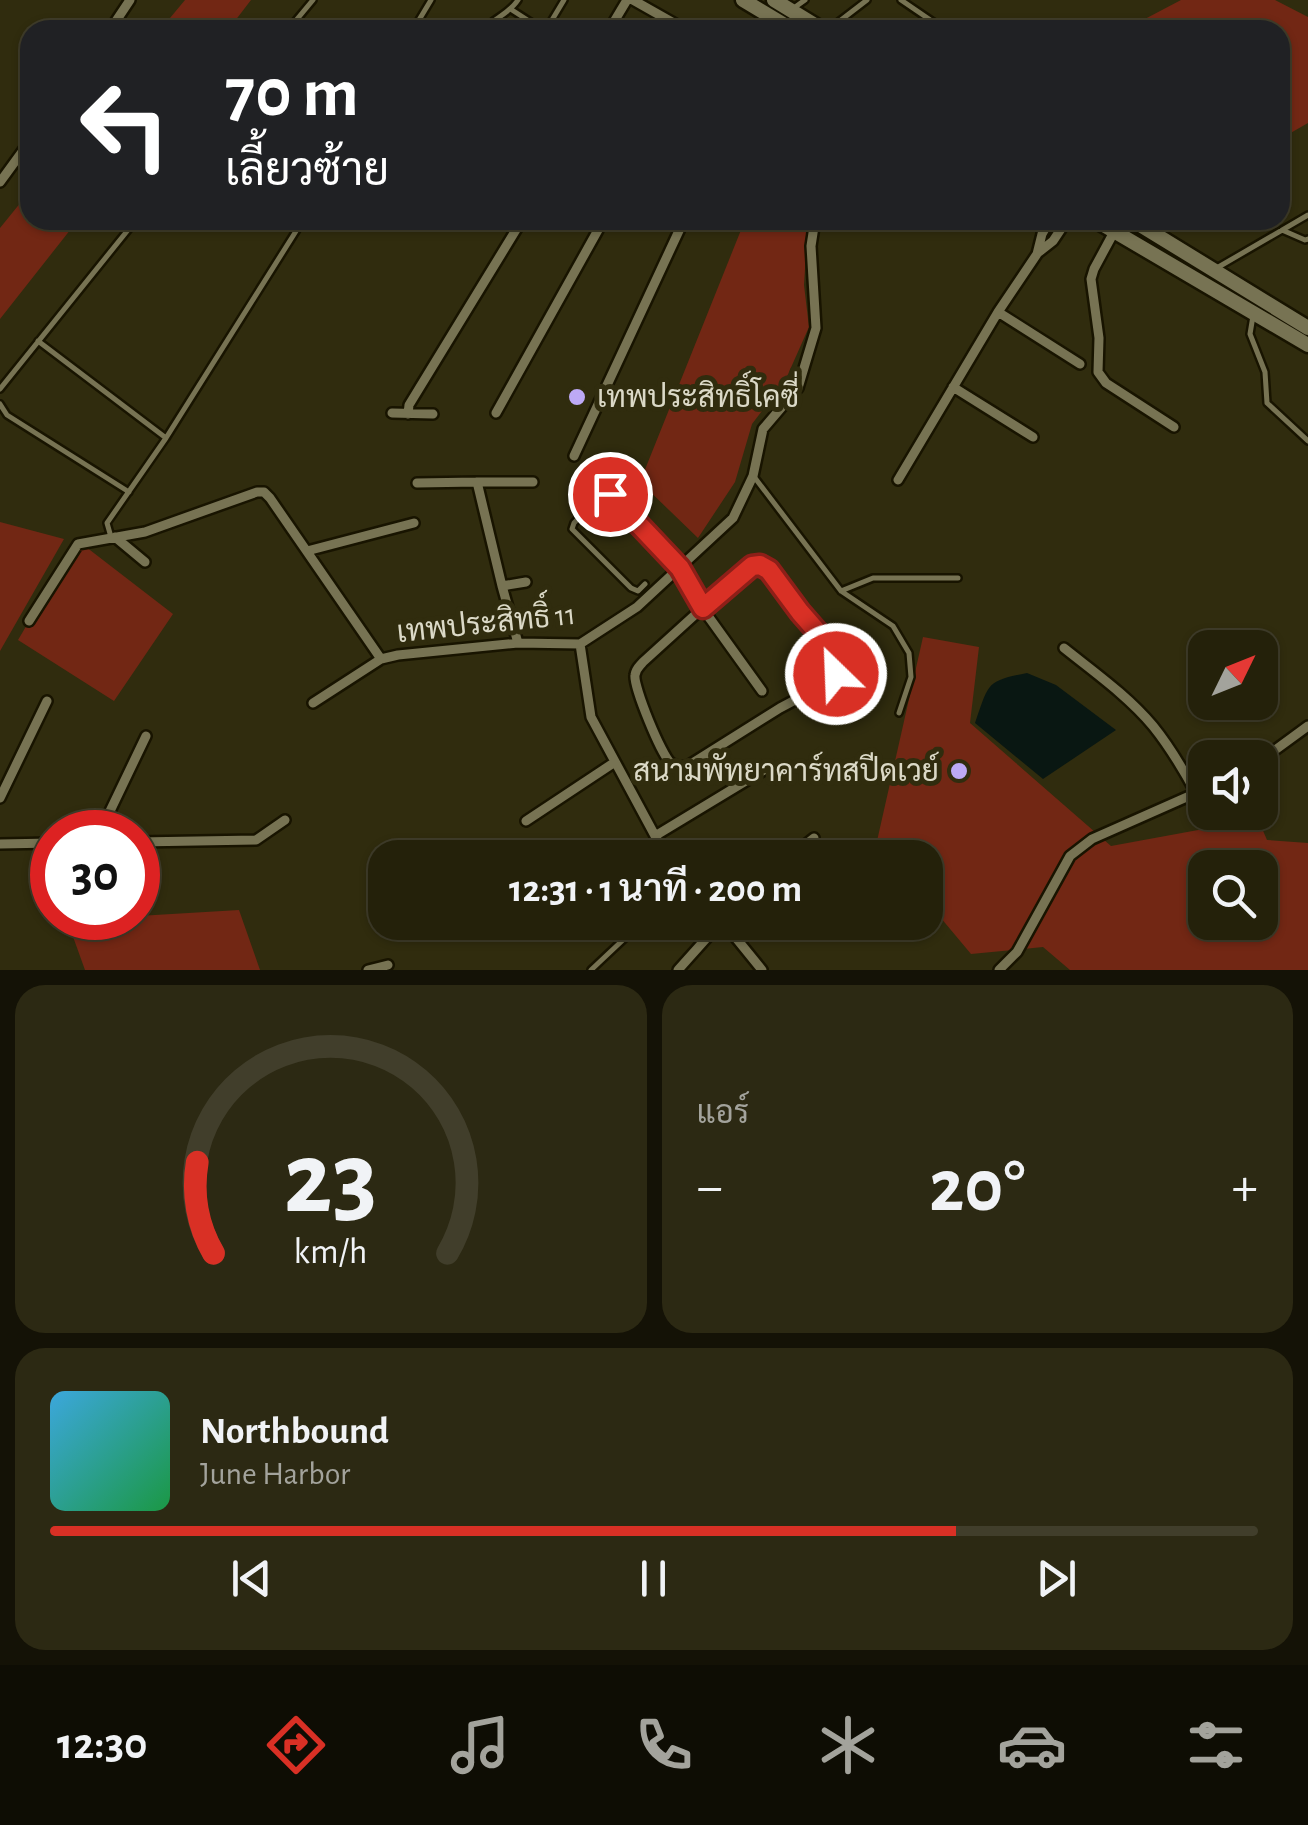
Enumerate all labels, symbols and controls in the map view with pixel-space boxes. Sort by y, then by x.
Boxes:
text: 70 m [225,59,359,129]
icon: left [60,60,190,190]
text: เลี้ยวซ้าย [225,149,389,194]
place label: เทพประสิทธิ์โคซี่ [597,370,799,413]
marker: เทพประสิทธิ์โคซี่ [566,386,588,408]
pin [568,452,653,537]
icon: arrive [583,467,638,522]
street label: เทพประสิทธิ์ 11 [394,587,577,648]
position arrow [784,622,888,726]
north arrow [1188,630,1278,720]
map controls [1188,630,1278,940]
button: sound [1188,740,1278,830]
place label: สนามพัทยาคาร์ทสปีดเวย์ [633,751,939,787]
marker: สนามพัทยาคาร์ทสปีดเวย์ [948,760,970,782]
speed limit sign: 30 [30,810,160,940]
button: search [1188,850,1278,940]
text: 12:31 · 1 นาที · 200 m [509,871,802,909]
text: แอร์ [697,1097,749,1129]
text: 23 [284,1128,378,1232]
text: 20° [929,1150,1025,1225]
text: − [697,1160,723,1215]
text: + [1232,1160,1258,1215]
text: km/h [294,1234,368,1270]
text: Northbound [200,1413,389,1451]
text: June Harbor [200,1458,350,1490]
icon: previous [224,1551,279,1606]
icon: pause [626,1551,681,1606]
icon: next [1029,1551,1084,1606]
icon: directions [261,1710,331,1780]
icon: music [445,1710,515,1780]
icon: phone [629,1710,699,1780]
icon: climate [813,1710,883,1780]
icon: car [997,1710,1067,1780]
icon: filters [1181,1710,1251,1780]
text: 12:30 [57,1722,148,1767]

